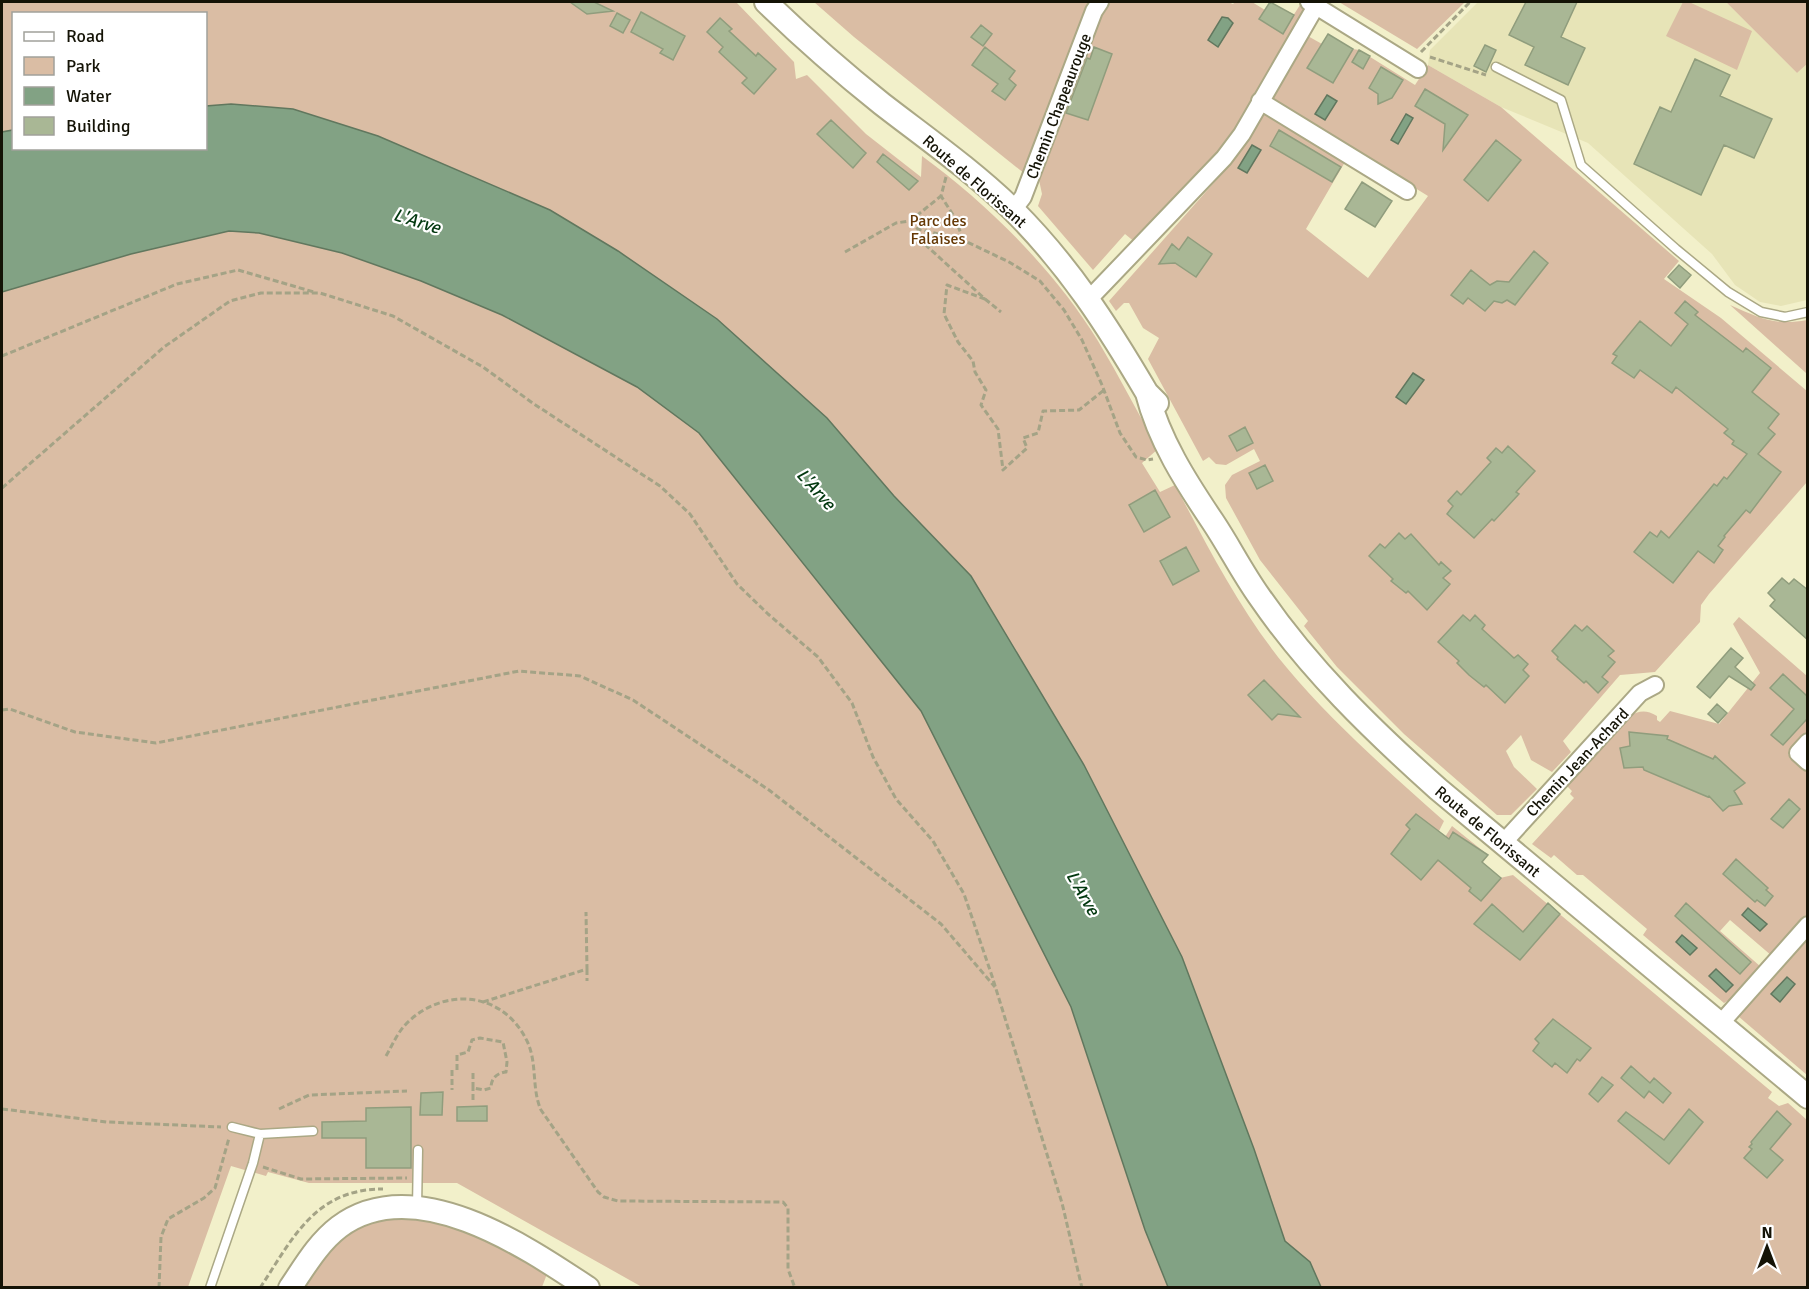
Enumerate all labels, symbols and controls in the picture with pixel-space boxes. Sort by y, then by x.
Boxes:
legend [12,12,207,150]
text: Road [66,25,105,47]
street label: Chemin Chapeaurouge [1022,31,1096,182]
text: Park [66,55,101,77]
text: Water [66,85,112,107]
text: Building [66,115,130,137]
street label: Route de Florissant [918,131,1031,233]
water label: L'Arve [391,203,444,239]
park label: Parc des Falaises [910,211,966,249]
water label: L'Arve [792,464,841,515]
street label: Chemin Jean-Achard [1522,704,1633,821]
street label: Route de Florissant [1431,782,1544,882]
water label: L'Arve [1061,867,1105,920]
north arrow [1737,1217,1797,1277]
text: N [1761,1223,1773,1243]

